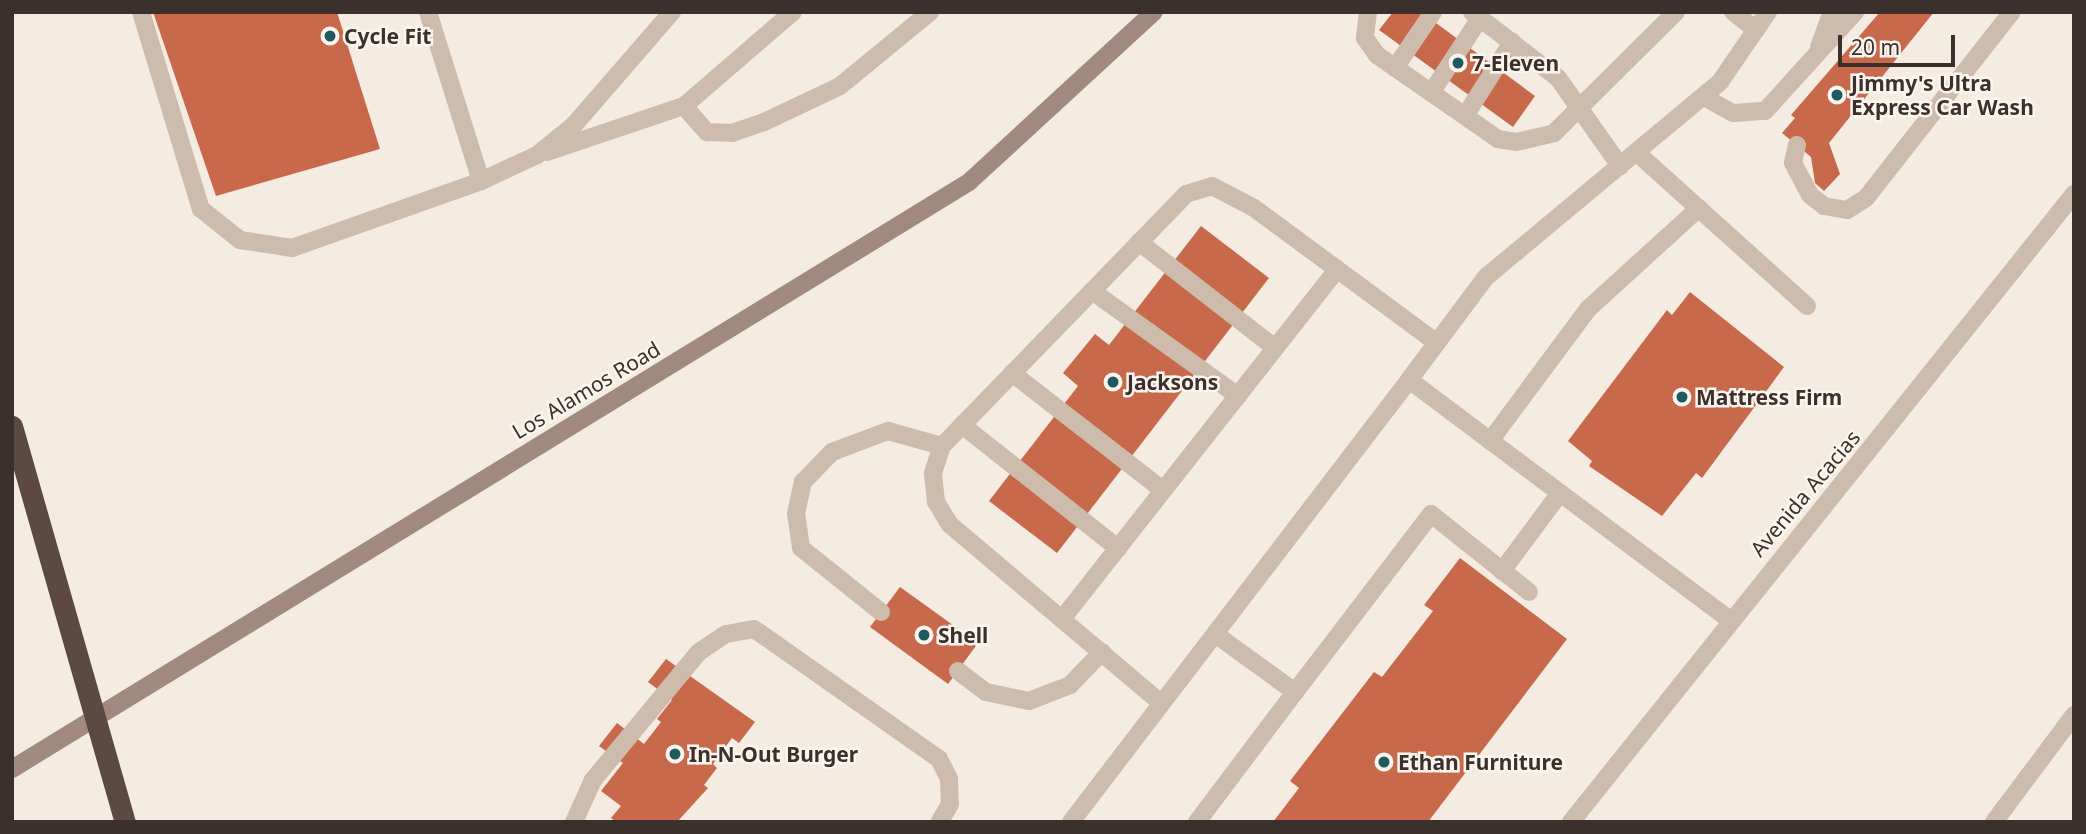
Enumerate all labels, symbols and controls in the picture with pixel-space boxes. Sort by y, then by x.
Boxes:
scale bar [1841,21,1958,65]
place label: Cycle Fit [344,23,431,49]
marker: Cycle Fit [322,28,338,44]
text: 20 m [1851,33,1900,61]
place label: 7-Eleven [1472,50,1559,76]
marker: 7-Eleven [1450,55,1466,71]
place label: Jimmy's Ultra Express Car Wash [1851,70,2034,120]
marker: Jimmy's Ultra Express Car Wash [1829,87,1845,103]
street label: Los Alamos Road [507,336,665,444]
place label: Jacksons [1127,369,1218,395]
marker: Jacksons [1105,374,1121,390]
place label: Mattress Firm [1696,384,1842,410]
marker: Mattress Firm [1674,389,1690,405]
street label: Avenida Acacias [1745,425,1865,561]
place label: Shell [938,622,988,648]
marker: Shell [916,627,932,643]
place label: In-N-Out Burger [689,741,858,767]
marker: In-N-Out Burger [667,746,683,762]
place label: Ethan Furniture [1398,749,1563,775]
marker: Ethan Furniture [1376,754,1392,770]

